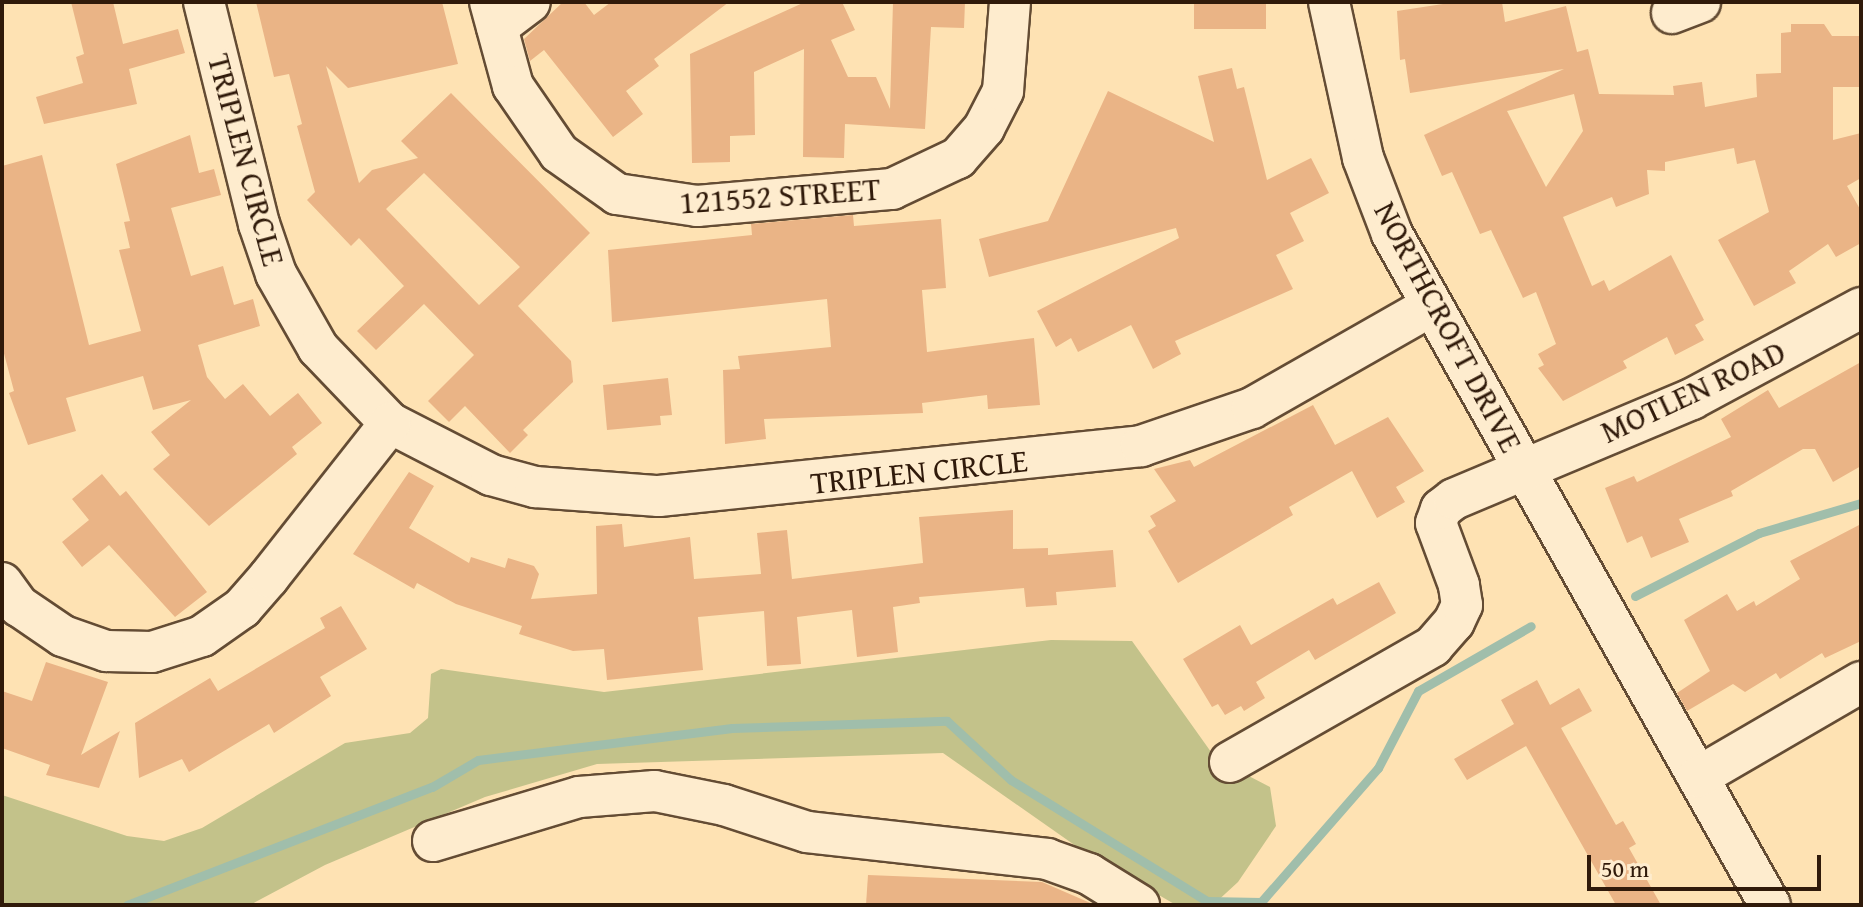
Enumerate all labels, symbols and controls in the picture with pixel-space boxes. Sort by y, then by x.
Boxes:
street label: TRIPLEN CIRCLE [199,50,293,270]
street label: 121552 STREET [678,170,882,222]
street label: NORTHCROFT DRIVE [1366,195,1530,459]
street label: MOTLEN ROAD [1595,333,1791,451]
street label: TRIPLEN CIRCLE [809,442,1029,502]
scale bar [1591,839,1825,889]
text: 50 m [1601,851,1649,886]

